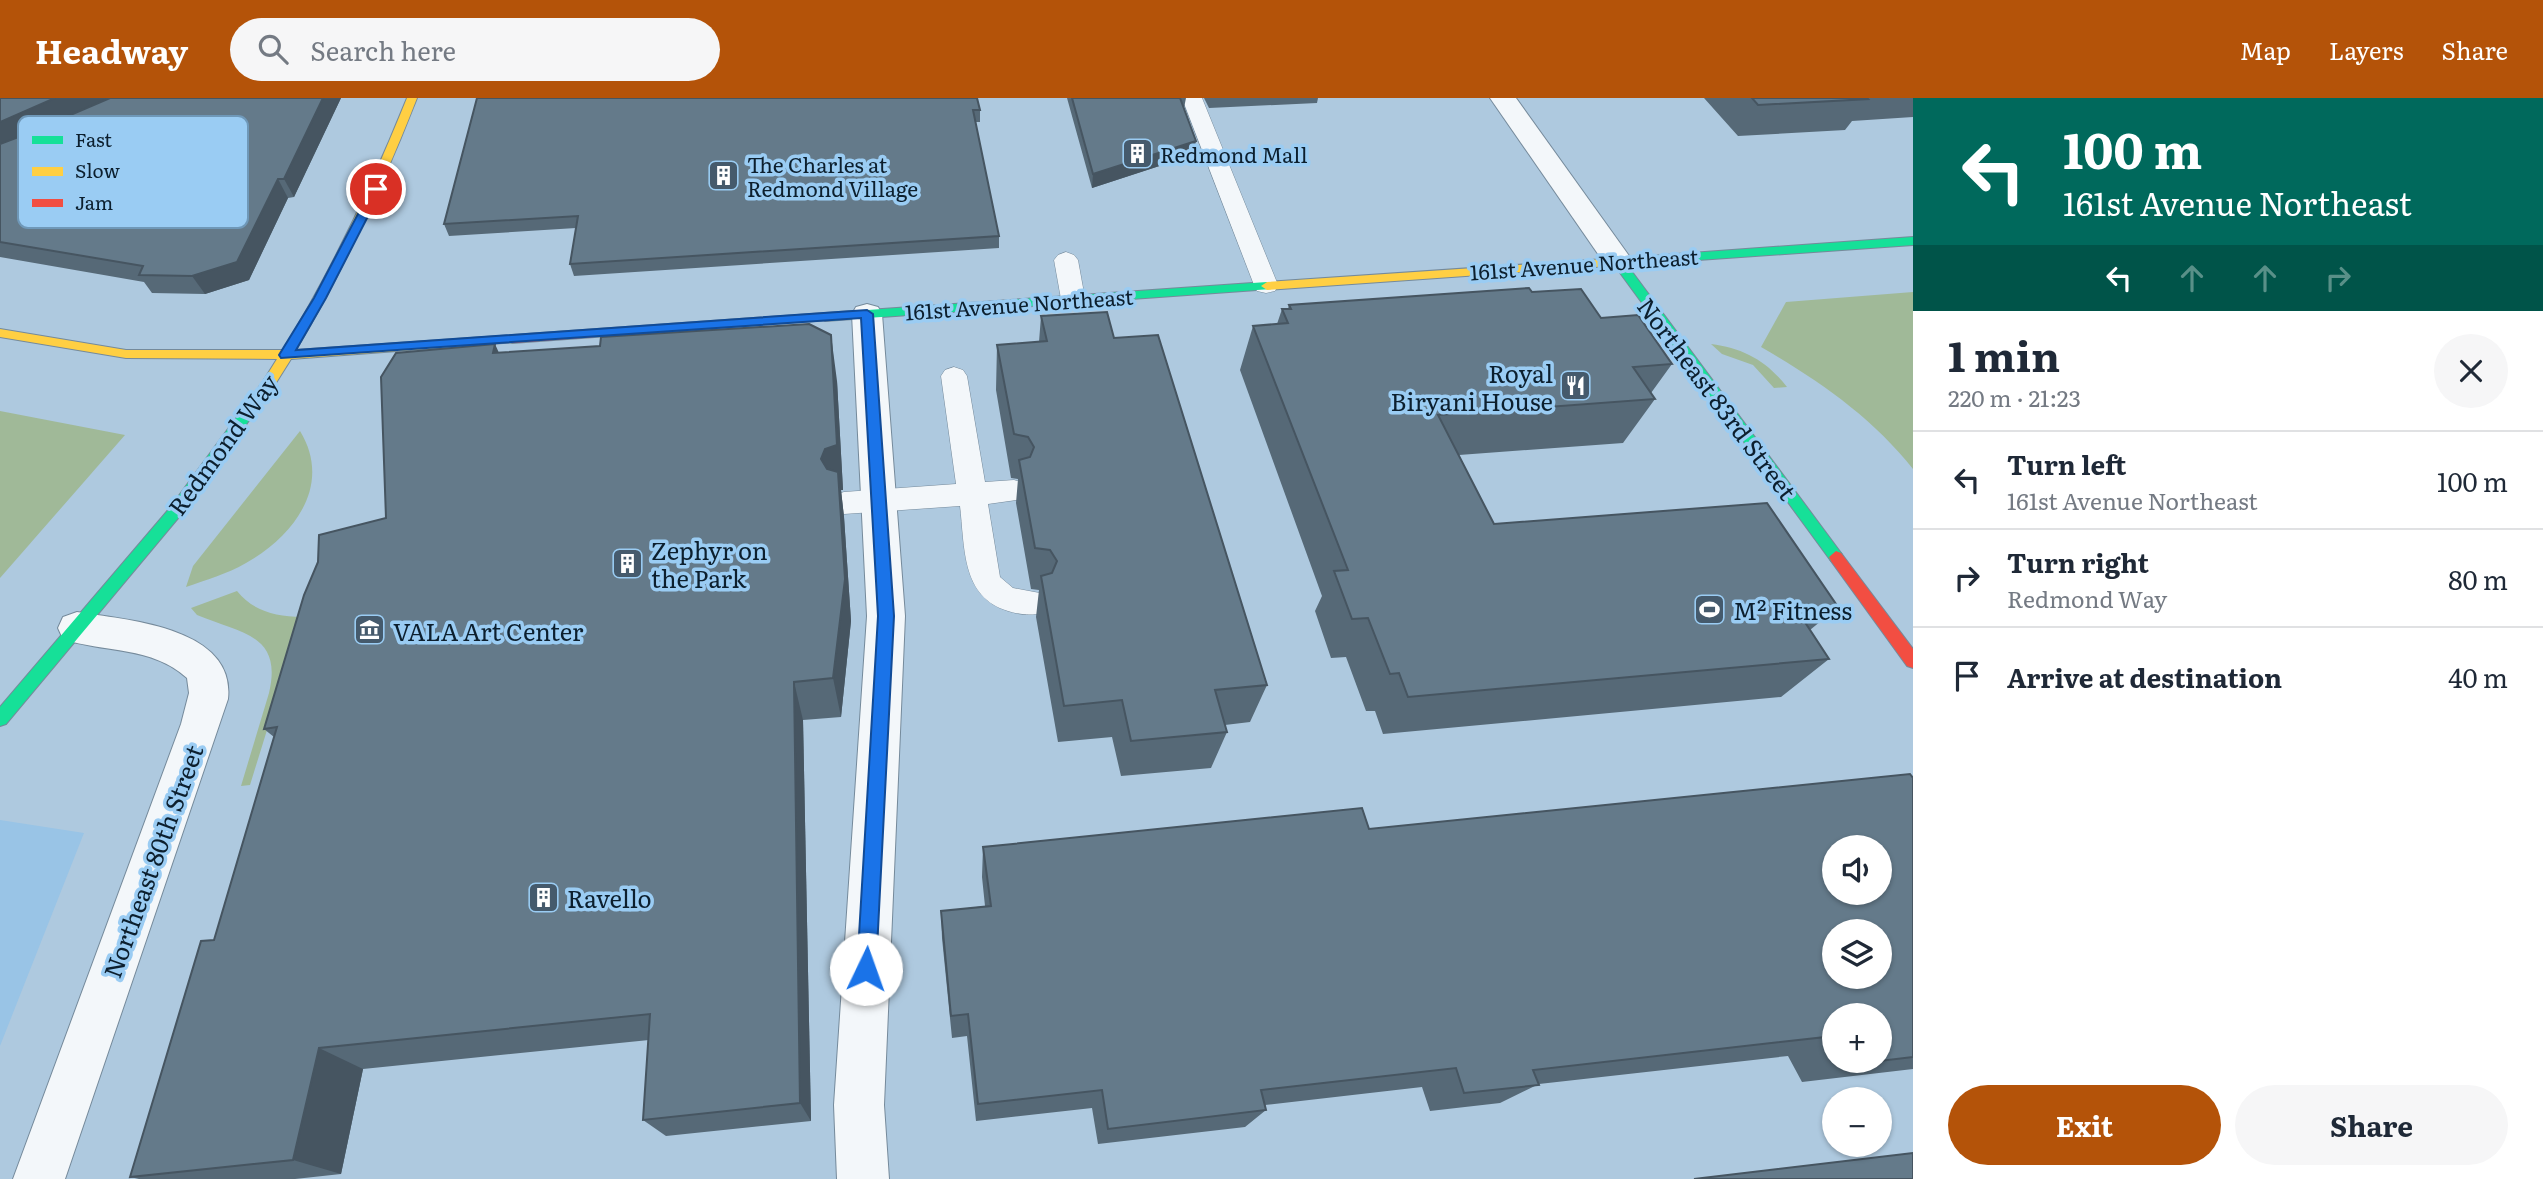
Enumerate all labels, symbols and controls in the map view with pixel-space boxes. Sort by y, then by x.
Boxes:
search box [230,18,720,81]
text: Headway [35,25,188,74]
icon: search [254,30,292,68]
text: Search here [310,30,456,69]
text: Map [2240,32,2291,67]
text: Layers [2329,32,2403,67]
text: Share [2441,32,2508,67]
text: 100 m [2063,111,2202,184]
legend [18,116,248,228]
text: Fast [75,125,112,153]
icon: left [1948,126,2039,217]
building icon: Redmond Mall [1120,136,1154,170]
place label: Redmond Mall [1160,138,1307,169]
place label: The Charles at Redmond Village [747,148,918,203]
text: Slow [75,156,120,184]
building icon: The Charles at Redmond Village [707,158,741,192]
pin [346,159,406,219]
icon: arrive [357,170,395,208]
text: 161st Avenue Northeast [2063,178,2412,226]
text: Jam [75,188,113,216]
street label: 161st Avenue Northeast [1469,240,1700,286]
icon: left [2100,259,2138,297]
icon: ahead [2173,259,2211,297]
icon: ahead [2246,259,2284,297]
icon: right [2319,259,2357,297]
street label: 161st Avenue Northeast [904,280,1135,326]
street label: Northeast 83rd Street [1630,290,1806,507]
text: 1 min [1948,323,2060,385]
button: close [2434,334,2508,408]
place label: Royal Biryani House [1391,355,1553,418]
street label: Redmond Way [159,366,285,522]
restaurant icon: Royal Biryani House [1559,369,1593,403]
text: 220 m · 21:23 [1948,380,2081,414]
text: Turn left [2007,444,2126,483]
icon: left [1948,461,1986,499]
text: 100 m [2437,461,2508,500]
text: 161st Avenue Northeast [2007,483,2258,517]
place label: Zephyr on the Park [651,532,768,595]
text: Turn right [2007,542,2149,581]
building icon: Zephyr on the Park [611,546,645,580]
icon: right [1948,559,1986,597]
text: 80 m [2448,559,2508,598]
text: Redmond Way [2007,581,2167,615]
sports icon: M² Fitness [1693,592,1727,626]
place label: M² Fitness [1733,592,1852,627]
museum icon: VALA Art Center [353,613,387,647]
place label: VALA Art Center [393,613,584,648]
icon: arrive [1948,657,1986,695]
text: Arrive at destination [2007,657,2282,696]
text: 40 m [2448,657,2508,696]
street label: Northeast 80th Street [94,739,211,983]
map controls [1822,835,1892,1157]
button: sound [1822,835,1892,905]
building icon: Ravello [527,880,561,914]
place label: Ravello [567,880,652,915]
button: layers [1822,919,1892,989]
position arrow [829,932,903,1006]
button: + [1822,1003,1892,1073]
button: Exit [1948,1085,2221,1165]
button: Share [2235,1085,2508,1165]
button: − [1822,1087,1892,1157]

